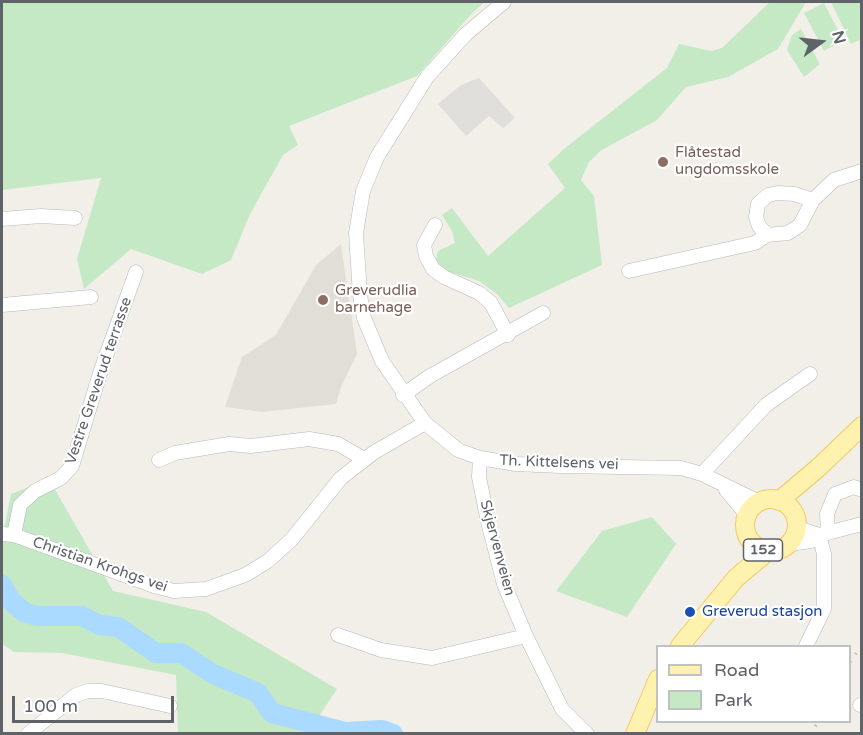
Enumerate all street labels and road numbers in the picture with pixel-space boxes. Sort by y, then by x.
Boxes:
street label: Vestre Greverud terrasse [62,295,136,467]
street label: Th. Kittelsens vei [499,452,619,474]
street label: Skjervenveien [476,498,518,598]
street label: Christian Krohgs vei [30,533,170,597]
road number: 152 [744,539,783,561]

